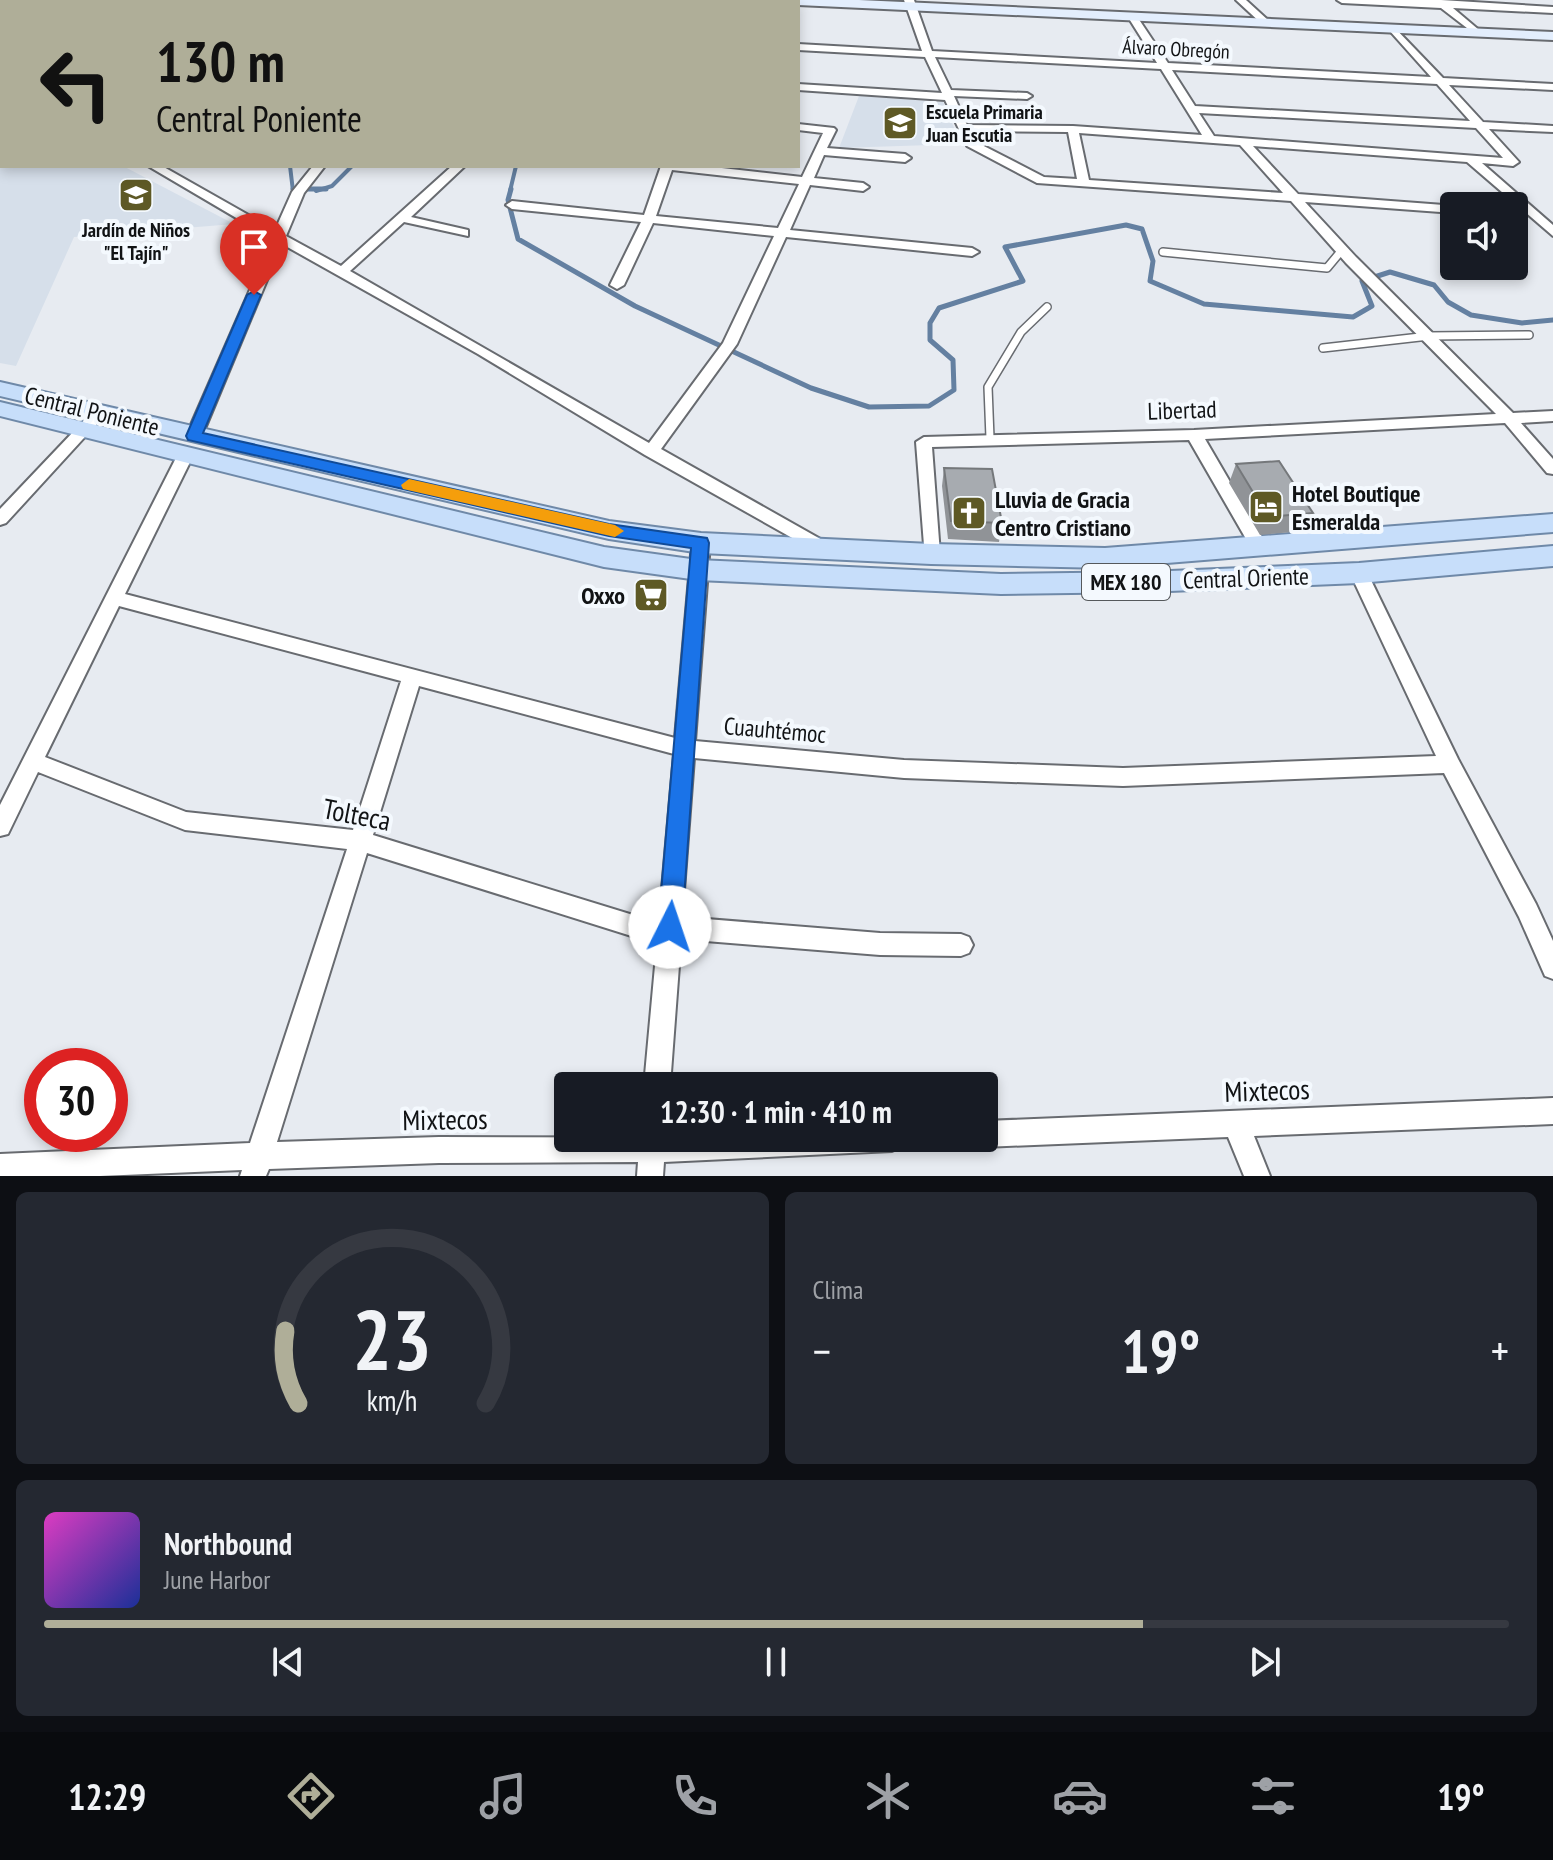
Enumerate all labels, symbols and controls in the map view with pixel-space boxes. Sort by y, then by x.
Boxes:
text: 130 m [156,25,285,97]
icon: left [24,32,128,136]
street label: Álvaro Obregón [1122,33,1230,65]
text: Central Poniente [156,95,362,142]
place label: Escuela Primaria Juan Escutia [925,99,1043,148]
school or university icon: Escuela Primaria Juan Escutia [881,104,919,142]
school or university icon: Jardín de Niños "El Tajín" [117,176,155,214]
map controls [1440,192,1528,280]
button: sound [1440,192,1528,280]
pin [220,213,288,295]
place label: Jardín de Niños "El Tajín" [81,217,190,266]
icon: arrive [232,225,276,269]
street label: Central Poniente [22,379,162,443]
street label: Libertad [1147,393,1217,427]
place label: Hotel Boutique Esmeralda [1292,478,1421,537]
place label: Lluvia de Gracia Centro Cristiano [995,484,1131,543]
hotel icon: Hotel Boutique Esmeralda [1247,488,1285,526]
church icon: Lluvia de Gracia Centro Cristiano [950,494,988,532]
street label: Central Oriente [1183,560,1309,596]
road number: MEX 180 [1082,564,1170,600]
supermarket icon: Oxxo [632,576,670,614]
place label: Oxxo [581,580,625,611]
street label: Cuauhtémoc [723,710,828,750]
street label: Tolteca [320,789,394,839]
position arrow [628,885,712,969]
speed limit sign: 30 [24,1048,128,1152]
street label: Mixtecos [1224,1070,1310,1110]
text: 12:30 · 1 min · 410 m [660,1092,892,1131]
street label: Mixtecos [402,1100,488,1138]
text: Clima [813,1273,863,1306]
text: 23 [352,1285,432,1393]
text: 19° [1121,1312,1200,1390]
text: − [813,1322,831,1379]
text: + [1491,1322,1509,1379]
text: km/h [367,1382,418,1419]
text: Northbound [164,1524,292,1563]
text: June Harbor [164,1563,270,1596]
icon: previous [266,1640,310,1684]
icon: pause [754,1640,798,1684]
icon: next [1243,1640,1287,1684]
icon: directions [283,1768,339,1824]
icon: music [475,1768,531,1824]
icon: phone [667,1768,723,1824]
icon: climate [860,1768,916,1824]
icon: car [1052,1768,1108,1824]
icon: filters [1245,1768,1301,1824]
text: 12:29 [68,1773,146,1820]
text: 19° [1437,1773,1485,1820]

